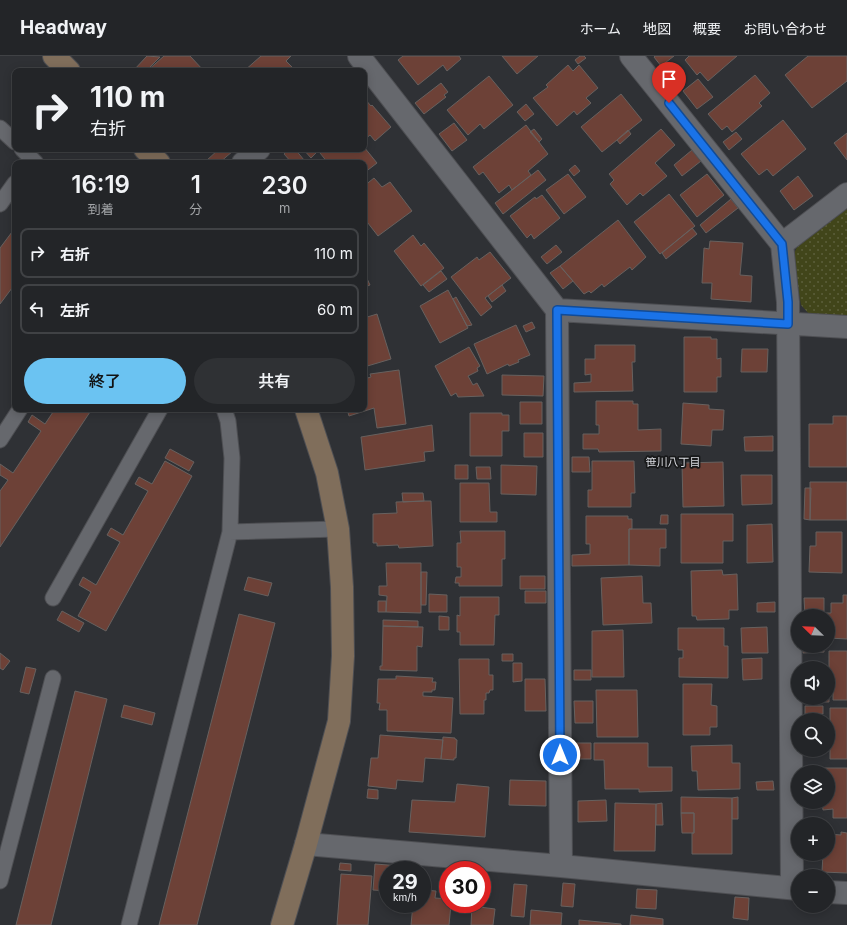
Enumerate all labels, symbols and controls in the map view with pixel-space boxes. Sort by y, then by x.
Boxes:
text: Headway [20,16,107,39]
text: ホーム [579,20,621,37]
text: 地図 [643,20,671,37]
text: 概要 [693,20,721,37]
text: お問い合わせ [743,20,827,37]
pin [652,62,686,103]
icon: arrive [658,68,680,90]
text: 110 m [90,80,165,114]
icon: right [24,84,76,136]
text: 右折 [90,118,126,139]
text: 16:19 [71,170,130,199]
text: 1 [191,170,201,199]
text: 230 [262,171,308,200]
text: m [279,200,290,216]
text: 到着 [88,201,114,217]
text: 分 [189,201,202,217]
icon: right [26,242,48,264]
text: 110 m [314,244,353,263]
text: 右折 [60,245,90,264]
icon: left [26,298,48,320]
text: 60 m [317,300,353,319]
text: 左折 [60,301,90,320]
button: 終了 [24,358,186,404]
button: 共有 [194,358,355,404]
district label: 笹川八丁目 [646,455,701,469]
north arrow [791,609,835,653]
map controls [791,609,835,913]
button: sound [791,661,835,705]
button: search [791,713,835,757]
position arrow [539,734,581,776]
button: layers [791,765,835,809]
button: + [791,817,835,861]
speed limit sign: 30 [439,861,491,913]
button: − [791,869,835,913]
text: 29 [392,870,418,894]
text: km/h [393,891,417,903]

